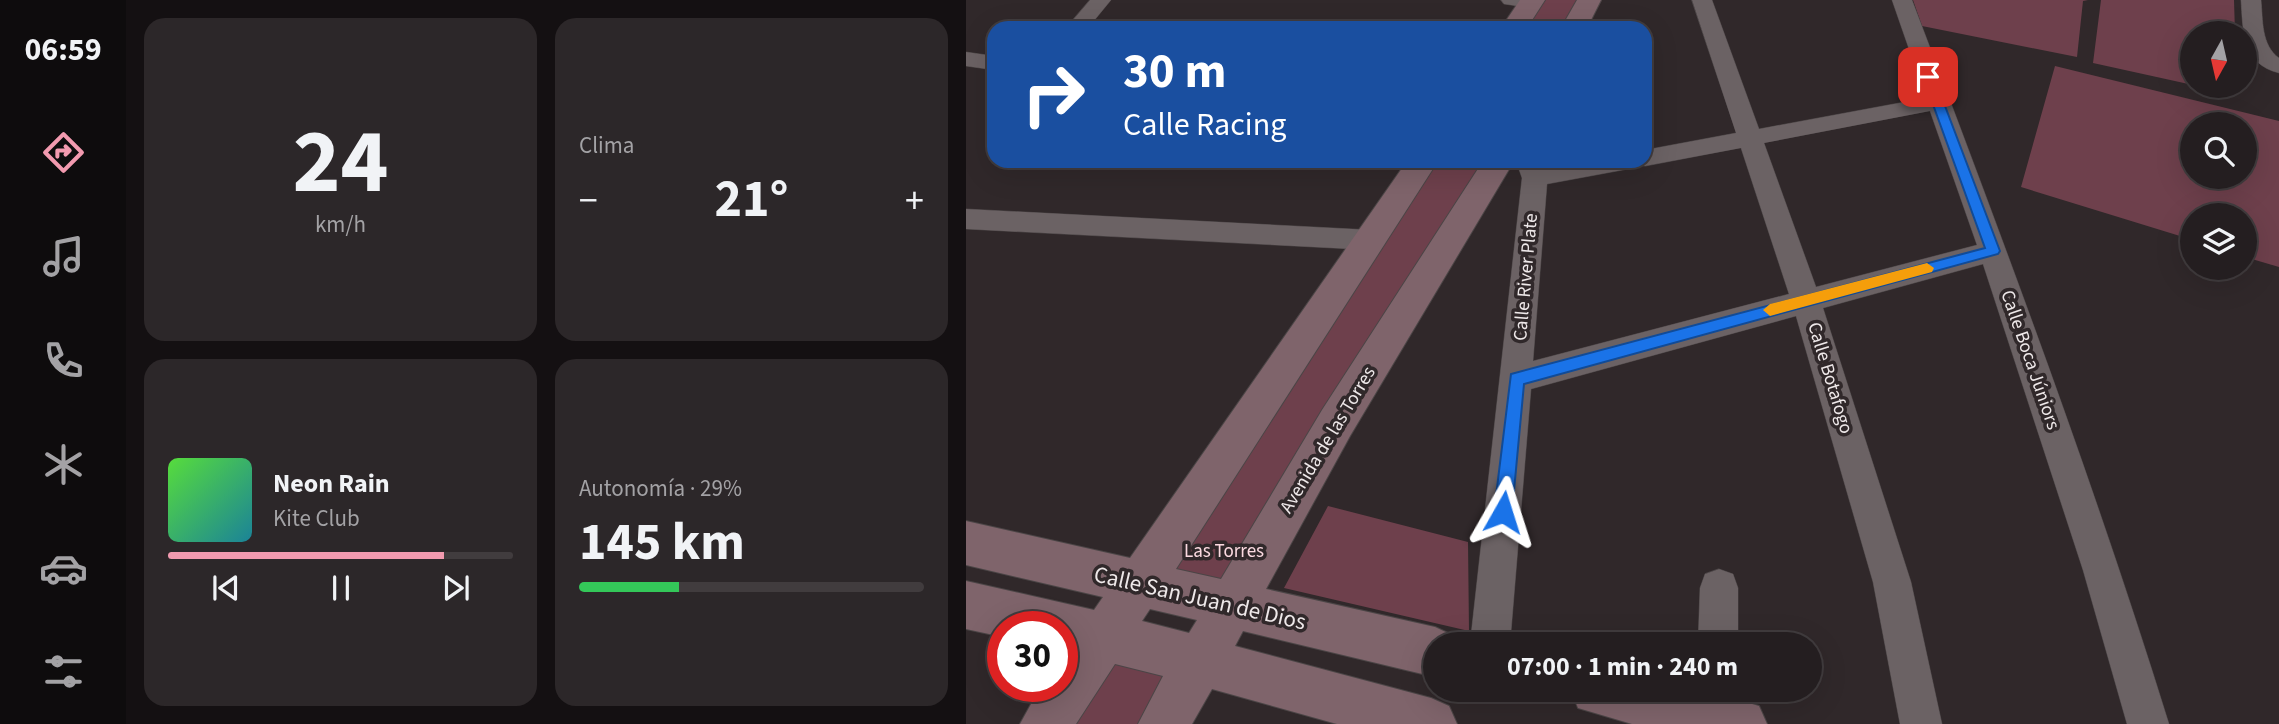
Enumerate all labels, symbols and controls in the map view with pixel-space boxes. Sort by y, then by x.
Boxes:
north arrow [2180,21,2258,98]
map controls [2180,21,2257,280]
text: 06:59 [24,27,102,73]
text: 30 m [1123,37,1227,107]
pin [1898,47,1958,107]
icon: right [1008,49,1099,140]
icon: arrive [1909,58,1947,96]
text: 24 [292,98,389,227]
text: Calle Racing [1123,102,1286,148]
button: search [2180,112,2257,189]
icon: directions [39,128,88,177]
text: Clima [579,129,634,162]
text: 21° [715,163,788,237]
text: − [579,174,598,228]
text: + [905,174,924,228]
button: layers [2180,203,2257,280]
text: km/h [315,208,366,241]
street label: Calle River Plate [1507,212,1545,342]
icon: music [39,232,88,281]
street label: Calle Boca Júniors [1993,287,2067,433]
street label: Calle Botafogo [1800,319,1860,437]
icon: phone [39,336,88,385]
street label: Avenida de las Torres [1273,361,1383,519]
icon: climate [39,440,88,489]
text: Neon Rain [273,465,390,502]
text: Autonomía · 29% [579,472,742,505]
position arrow [1466,475,1540,549]
text: Kite Club [273,502,360,535]
text: 145 km [579,506,745,580]
park label: Las Torres [1184,538,1264,565]
icon: car [39,544,88,593]
street label: Calle San Juan de Dios [1091,558,1309,638]
icon: previous [207,569,245,607]
icon: pause [322,569,360,607]
icon: next [437,569,475,607]
speed limit sign: 30 [987,611,1078,702]
icon: filters [39,647,88,696]
text: 07:00 · 1 min · 240 m [1507,648,1738,685]

